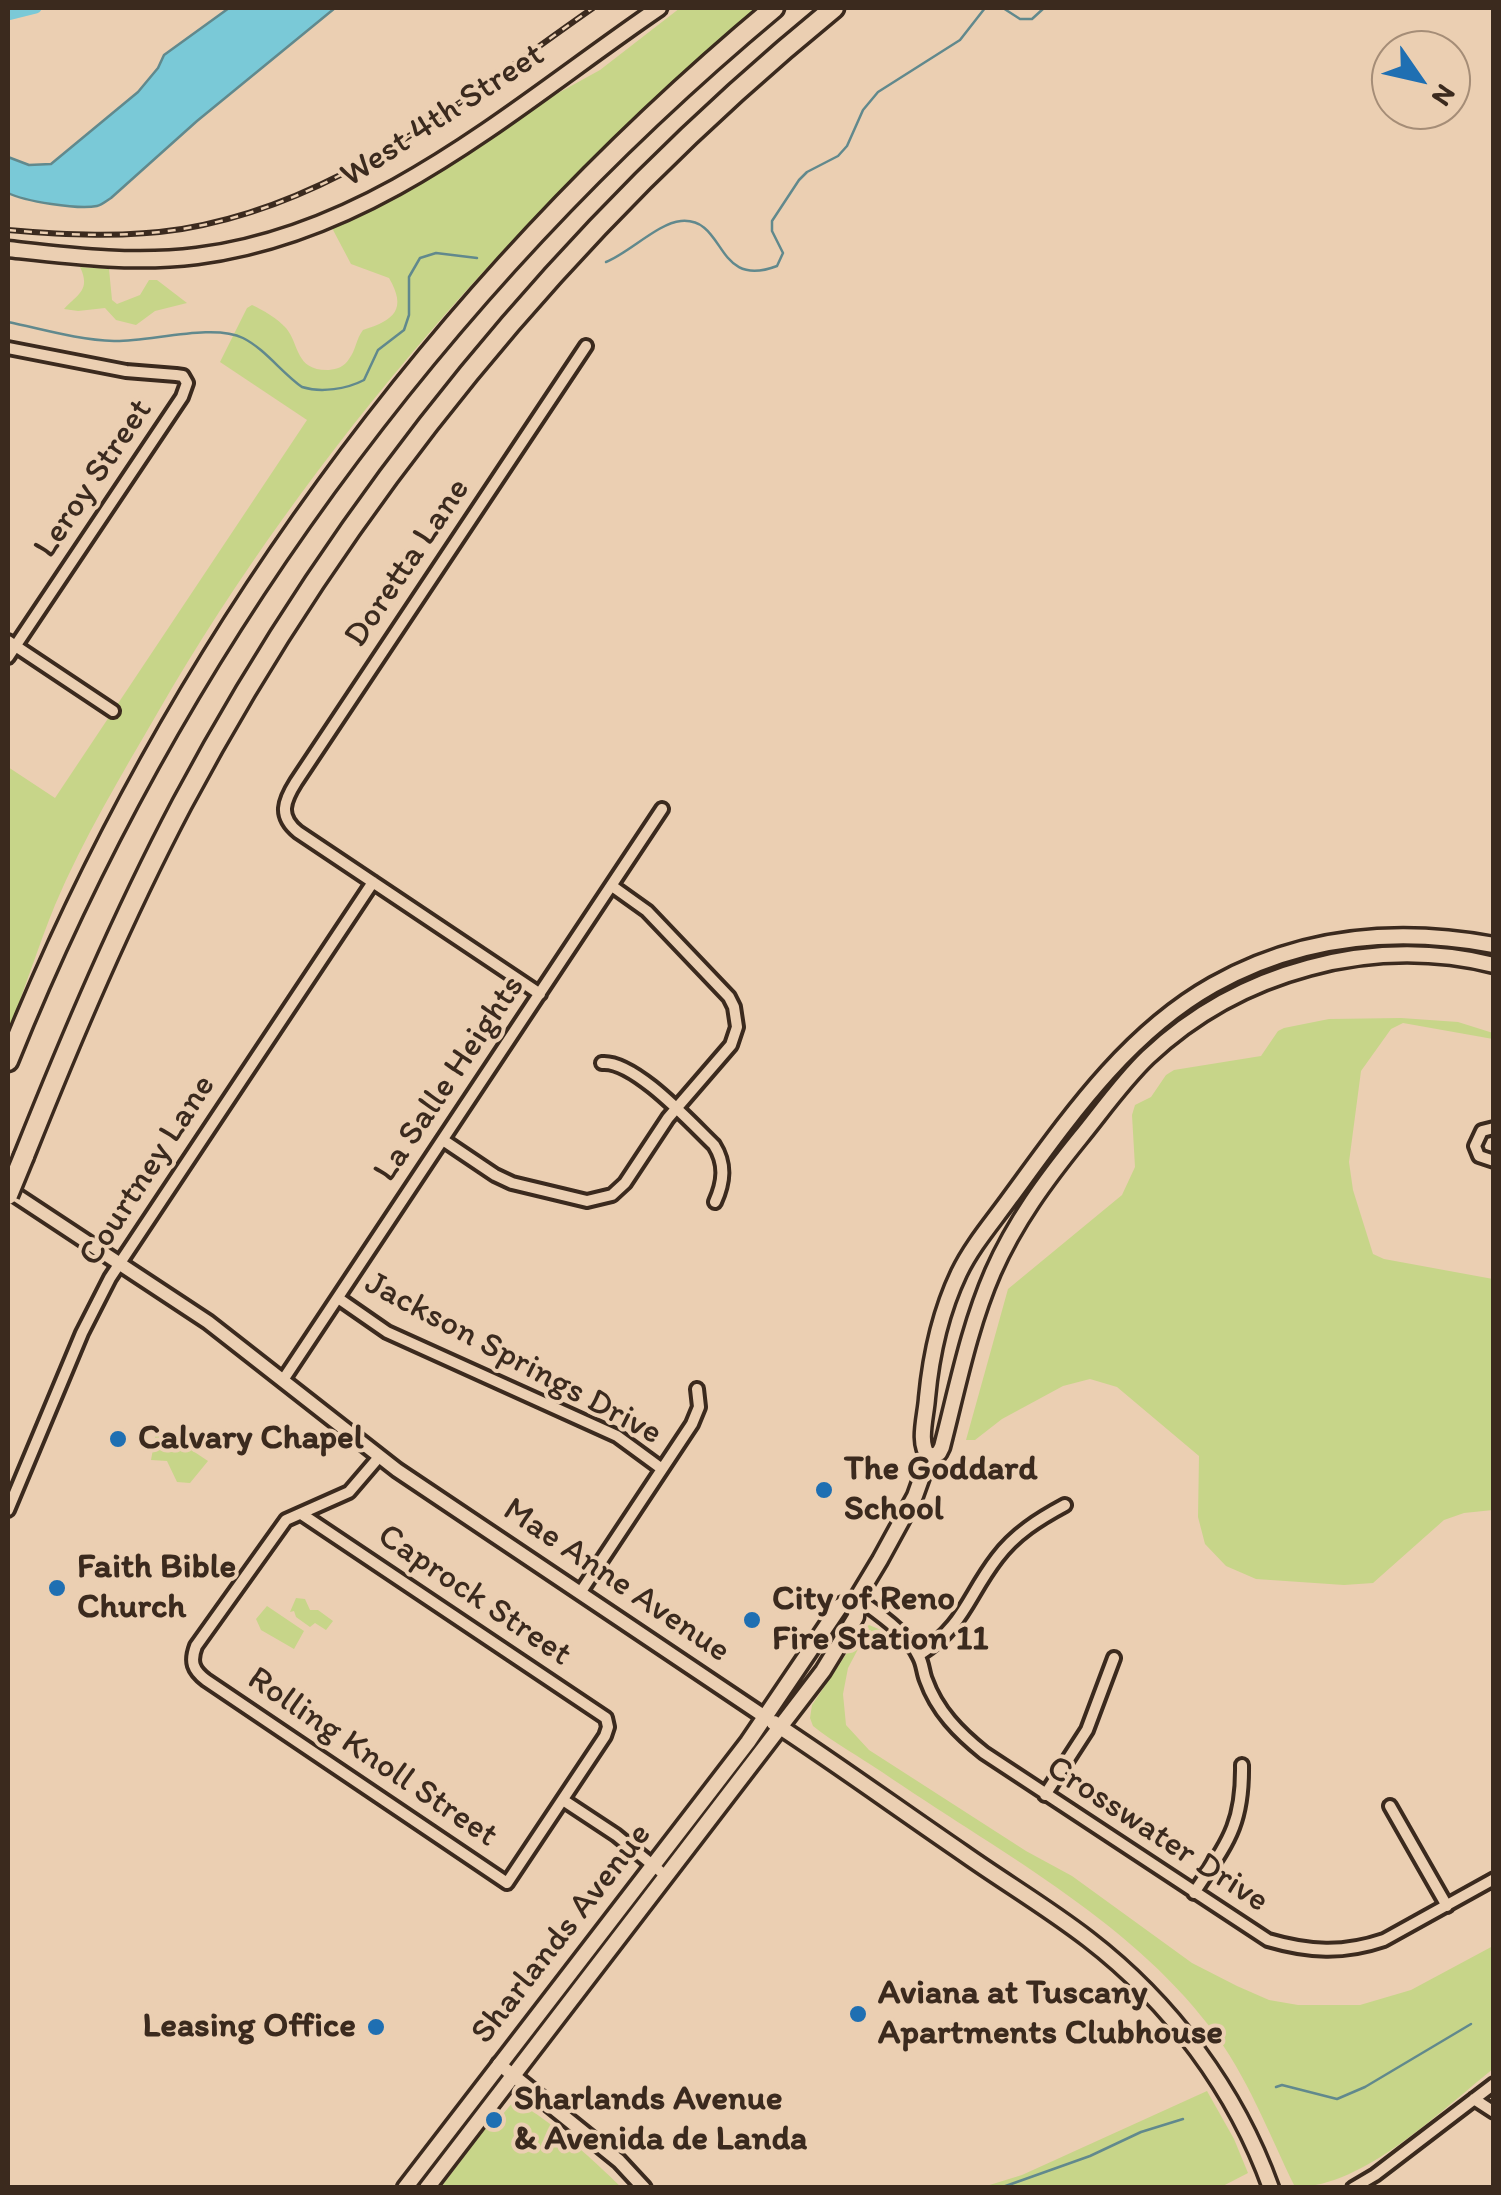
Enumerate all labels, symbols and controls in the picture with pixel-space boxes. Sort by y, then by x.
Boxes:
north arrow [1371,30,1471,130]
street label: West 4th Street [333,35,553,197]
text: N [1425,78,1464,113]
street label: Leroy Street [25,391,163,567]
street label: Doretta Lane [336,470,480,656]
street label: La Salle Heights [365,968,535,1190]
street label: Courtney Lane [71,1067,225,1275]
street label: Jackson Springs Drive [357,1263,669,1455]
place label: Calvary Chapel [138,1418,364,1460]
marker: Calvary Chapel [107,1428,129,1450]
place label: The Goddard School [844,1449,1038,1531]
marker: The Goddard School [813,1479,835,1501]
street label: Mae Anne Avenue [494,1489,738,1673]
street label: Caprock Street [369,1516,579,1676]
place label: Faith Bible Church [77,1547,236,1629]
marker: Faith Bible Church [46,1577,68,1599]
place label: City of Reno Fire Station 11 [772,1579,988,1661]
marker: City of Reno Fire Station 11 [741,1609,763,1631]
street label: Rolling Knoll Street [239,1659,505,1857]
street label: Crosswater Drive [1038,1747,1276,1923]
street label: Sharlands Avenue [463,1815,661,2053]
place label: Aviana at Tuscany Apartments Clubhouse [878,1973,1223,2055]
marker: Aviana at Tuscany Apartments Clubhouse [847,2003,869,2025]
place label: Leasing Office [143,2006,356,2048]
marker: Leasing Office [365,2016,387,2038]
place label: Sharlands Avenue & Avenida de Landa [514,2079,807,2161]
marker: Sharlands Avenue & Avenida de Landa [483,2109,505,2131]

